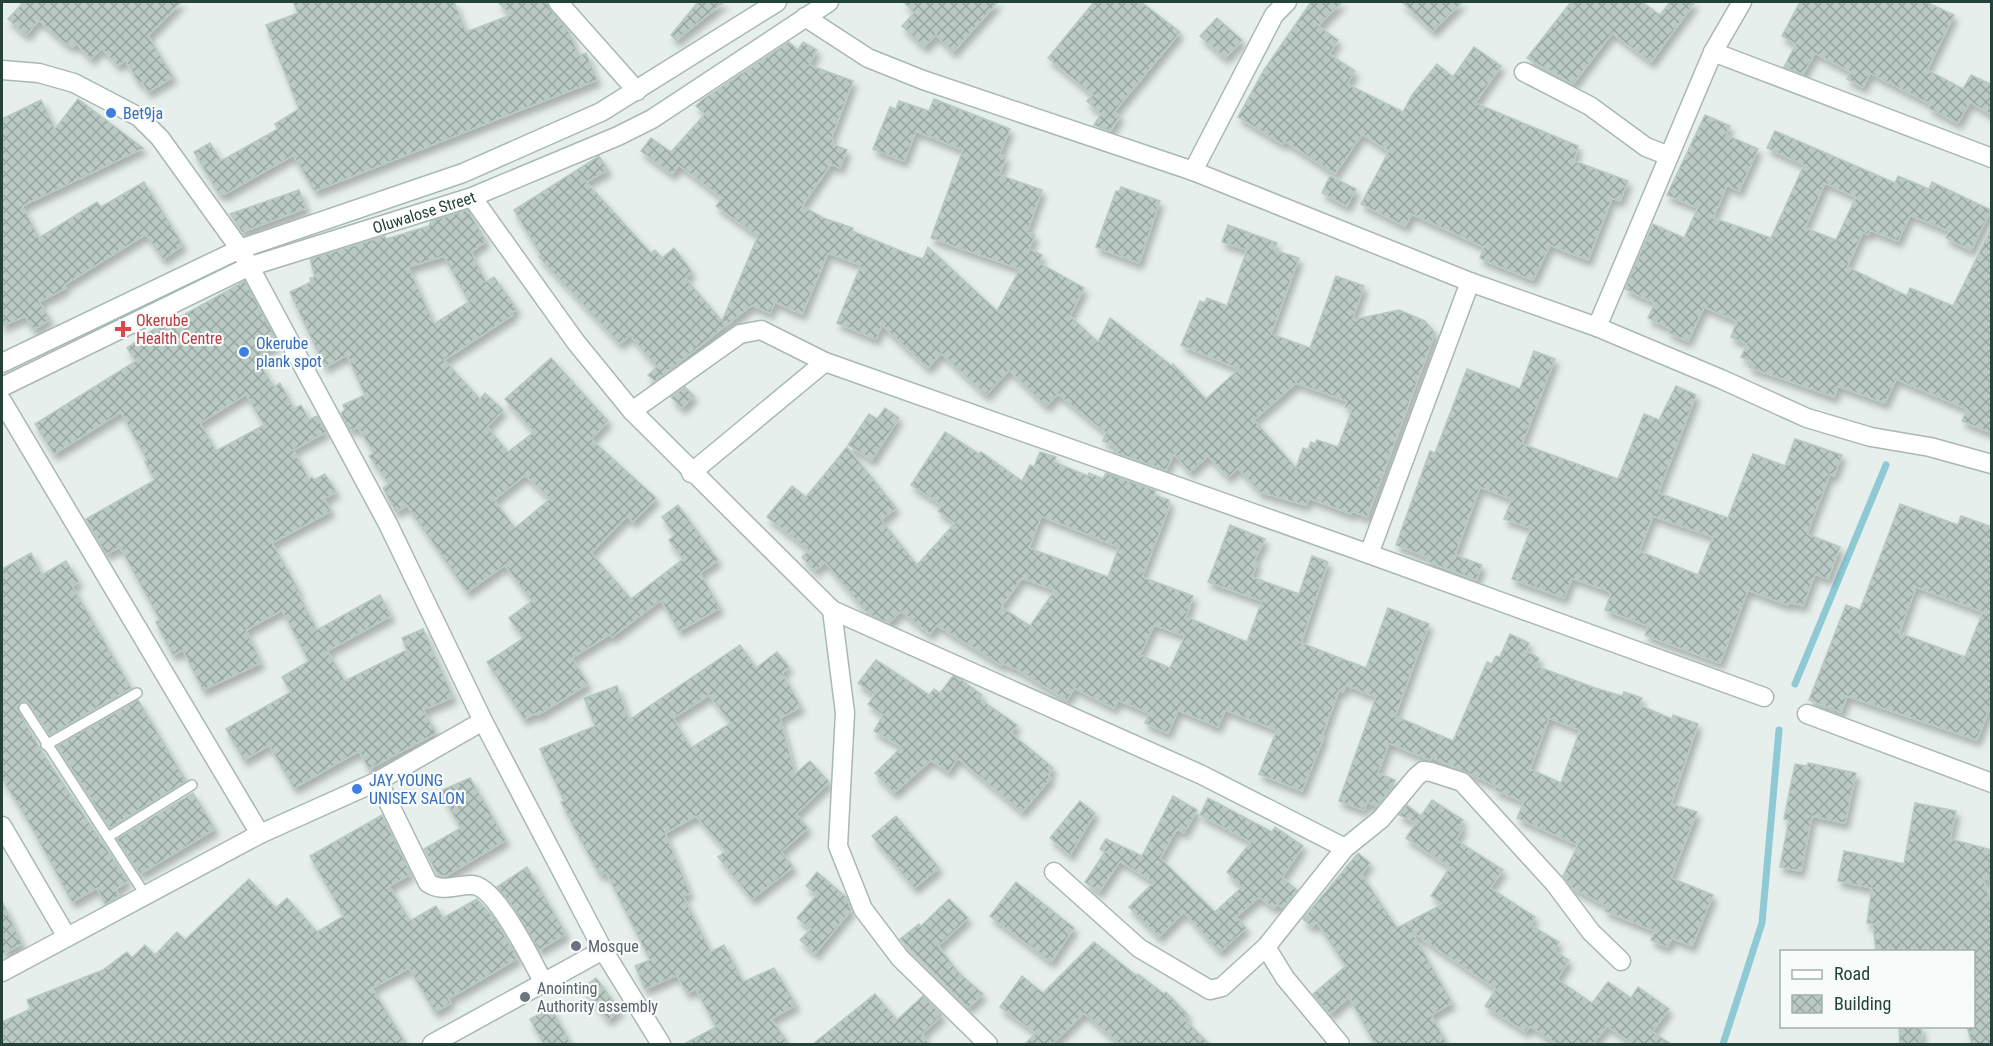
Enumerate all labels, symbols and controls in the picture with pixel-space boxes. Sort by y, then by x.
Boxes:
place label: Bet9ja [123,104,163,123]
marker: Bet9ja [104,106,118,120]
street label: Oluwalose Street [370,187,479,237]
place label: Okerube Health Centre [136,311,222,348]
marker: Okerube Health Centre [114,320,132,338]
place label: Okerube plank spot [256,334,322,371]
marker: Okerube plank spot [237,345,251,359]
place label: JAY YOUNG UNISEX SALON [369,771,465,808]
marker: JAY YOUNG UNISEX SALON [350,782,364,796]
place label: Mosque [588,937,639,956]
marker: Mosque [569,939,583,953]
legend [1780,950,1975,1028]
text: Road [1834,963,1870,984]
place label: Anointing Authority assembly [537,979,658,1016]
marker: Anointing Authority assembly [518,990,532,1004]
text: Building [1834,993,1891,1014]

